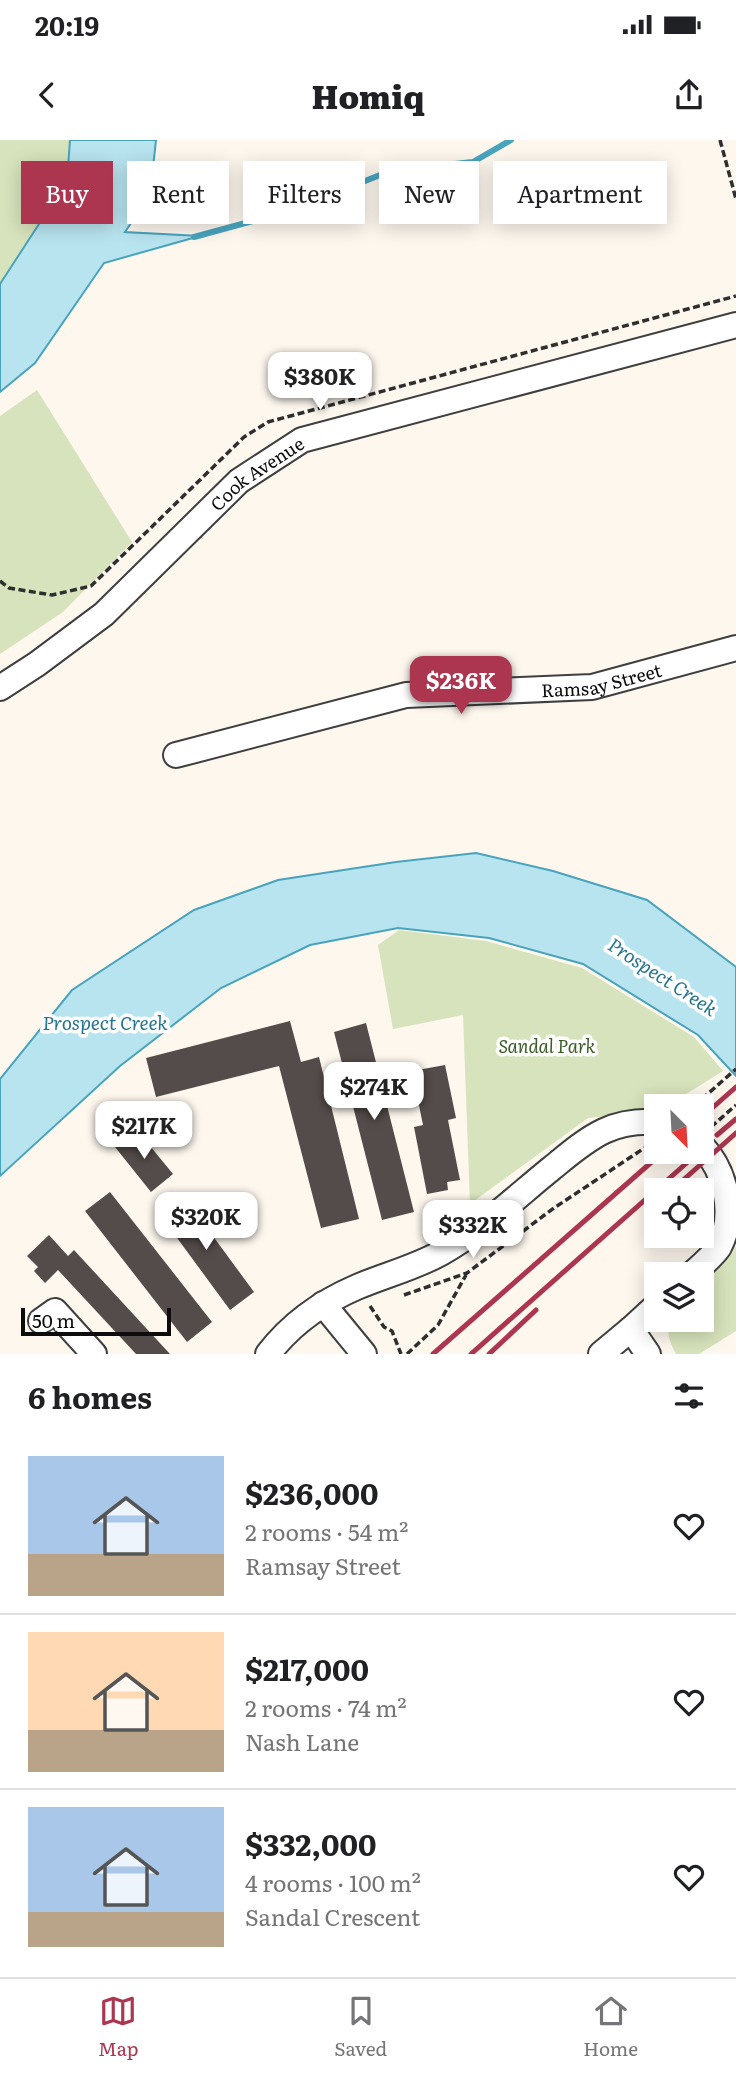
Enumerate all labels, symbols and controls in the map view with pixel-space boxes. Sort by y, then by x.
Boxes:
text: 20:19 [35,5,99,44]
text: Homiq [312,71,425,119]
icon: back [28,76,66,114]
icon: share [670,76,708,114]
chip: Buy [21,161,113,224]
chip: Rent [127,161,229,224]
chip: Filters [243,161,365,224]
chip: New [379,161,479,224]
chip: Apartment [493,161,667,224]
pin: $380K [271,352,369,412]
text: $380K [284,358,356,392]
street label: Cook Avenue [203,429,309,516]
street label: Ramsay Street [541,655,665,703]
pin: $236K [412,656,510,716]
text: $236K [426,662,496,696]
water label: Prospect Creek [603,930,724,1022]
water label: Prospect Creek [42,1008,168,1036]
park label: Sandal Park [499,1032,596,1059]
pin: $274K [325,1062,423,1122]
text: $274K [340,1068,408,1102]
north arrow [644,1094,714,1164]
map controls [644,1094,714,1332]
pin: $217K [95,1102,193,1161]
text: $217K [111,1107,177,1141]
button: locate [644,1178,714,1248]
pin: $320K [157,1192,255,1252]
text: $320K [171,1198,241,1232]
pin: $332K [424,1200,522,1260]
text: $332K [439,1206,507,1240]
button: layers [644,1262,714,1332]
scale bar [21,1305,172,1337]
text: 50 m [32,1306,75,1334]
text: 6 homes [28,1374,152,1418]
icon: filters [670,1377,708,1415]
text: $236,000 [245,1470,378,1514]
icon: home [84,1484,168,1568]
icon: heart [670,1507,708,1545]
text: 2 rooms · 54 m² [245,1514,408,1548]
text: Ramsay Street [245,1548,401,1582]
text: $217,000 [245,1646,369,1690]
icon: home [84,1660,168,1744]
icon: heart [670,1683,708,1721]
text: 2 rooms · 74 m² [245,1690,407,1724]
text: Nash Lane [245,1724,359,1758]
text: $332,000 [245,1821,377,1865]
icon: home [84,1835,168,1919]
icon: heart [670,1858,708,1896]
text: 4 rooms · 100 m² [245,1865,421,1899]
text: Sandal Crescent [245,1899,420,1933]
tab: Map [98,1992,138,2062]
tab: Saved [334,1992,387,2062]
tab: Home [583,1992,638,2062]

